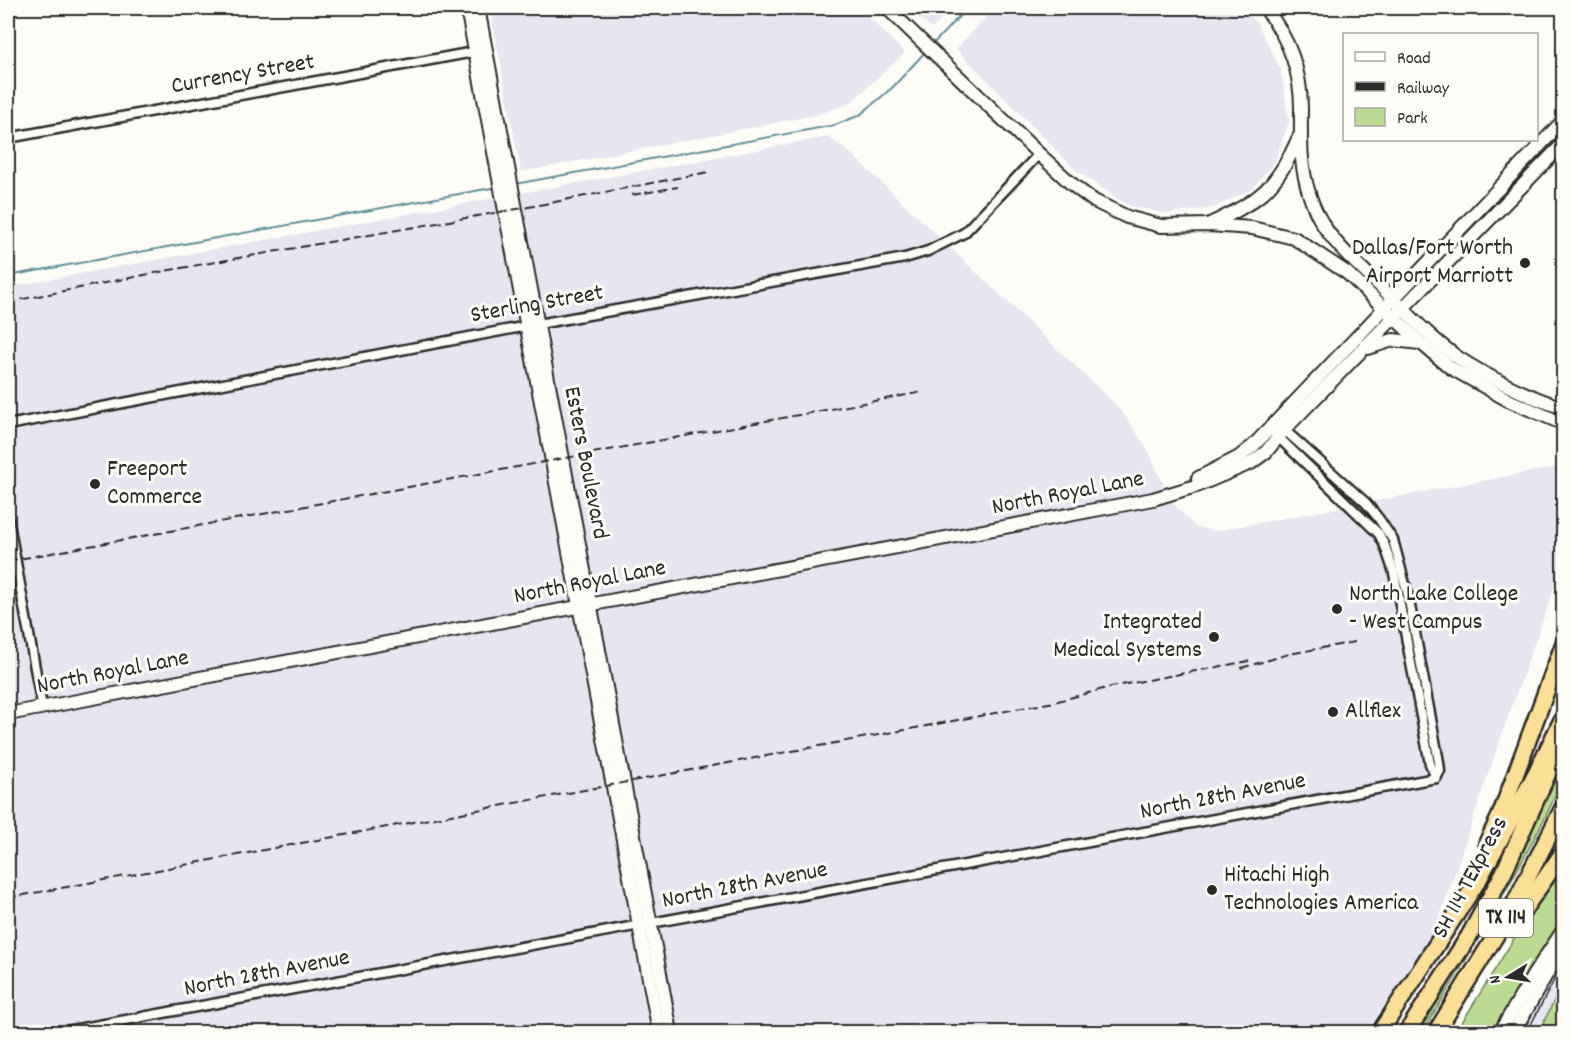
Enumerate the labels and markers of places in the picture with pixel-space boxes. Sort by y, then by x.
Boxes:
place label: Dallas/Fort Worth Airport Marriott [1352,232,1513,294]
marker: Dallas/Fort Worth Airport Marriott [1518,256,1532,270]
place label: Freeport Commerce [107,453,202,515]
marker: Freeport Commerce [88,477,102,491]
place label: North Lake College - West Campus [1349,578,1518,640]
marker: North Lake College - West Campus [1330,602,1344,616]
place label: Integrated Medical Systems [1053,606,1202,668]
marker: Integrated Medical Systems [1207,630,1221,644]
place label: Allflex [1345,695,1401,729]
marker: Allflex [1326,705,1340,719]
place label: Hitachi High Technologies America [1224,859,1419,921]
marker: Hitachi High Technologies America [1205,883,1219,897]

